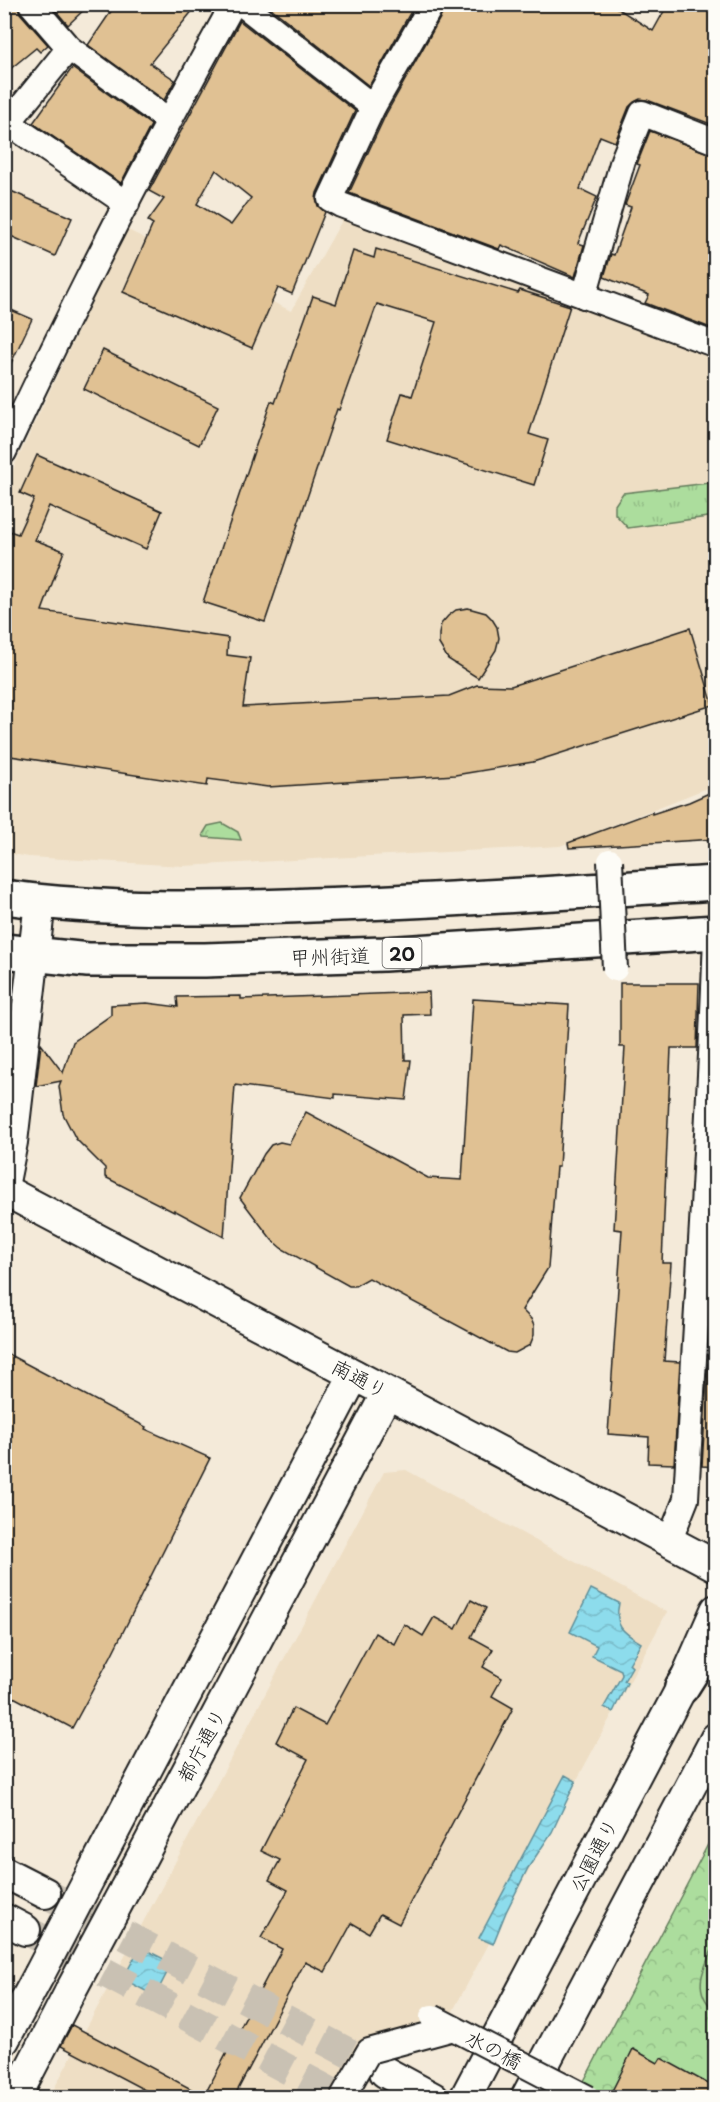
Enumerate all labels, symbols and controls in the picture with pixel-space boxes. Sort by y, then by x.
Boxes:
road number: 20 [382,938,422,968]
street label: 甲州街道 [290,940,370,972]
street label: 南通り [326,1351,394,1405]
street label: 都庁通り [169,1703,233,1787]
street label: 公園通り [561,1813,625,1897]
street label: 水の橋 [460,2022,528,2076]

